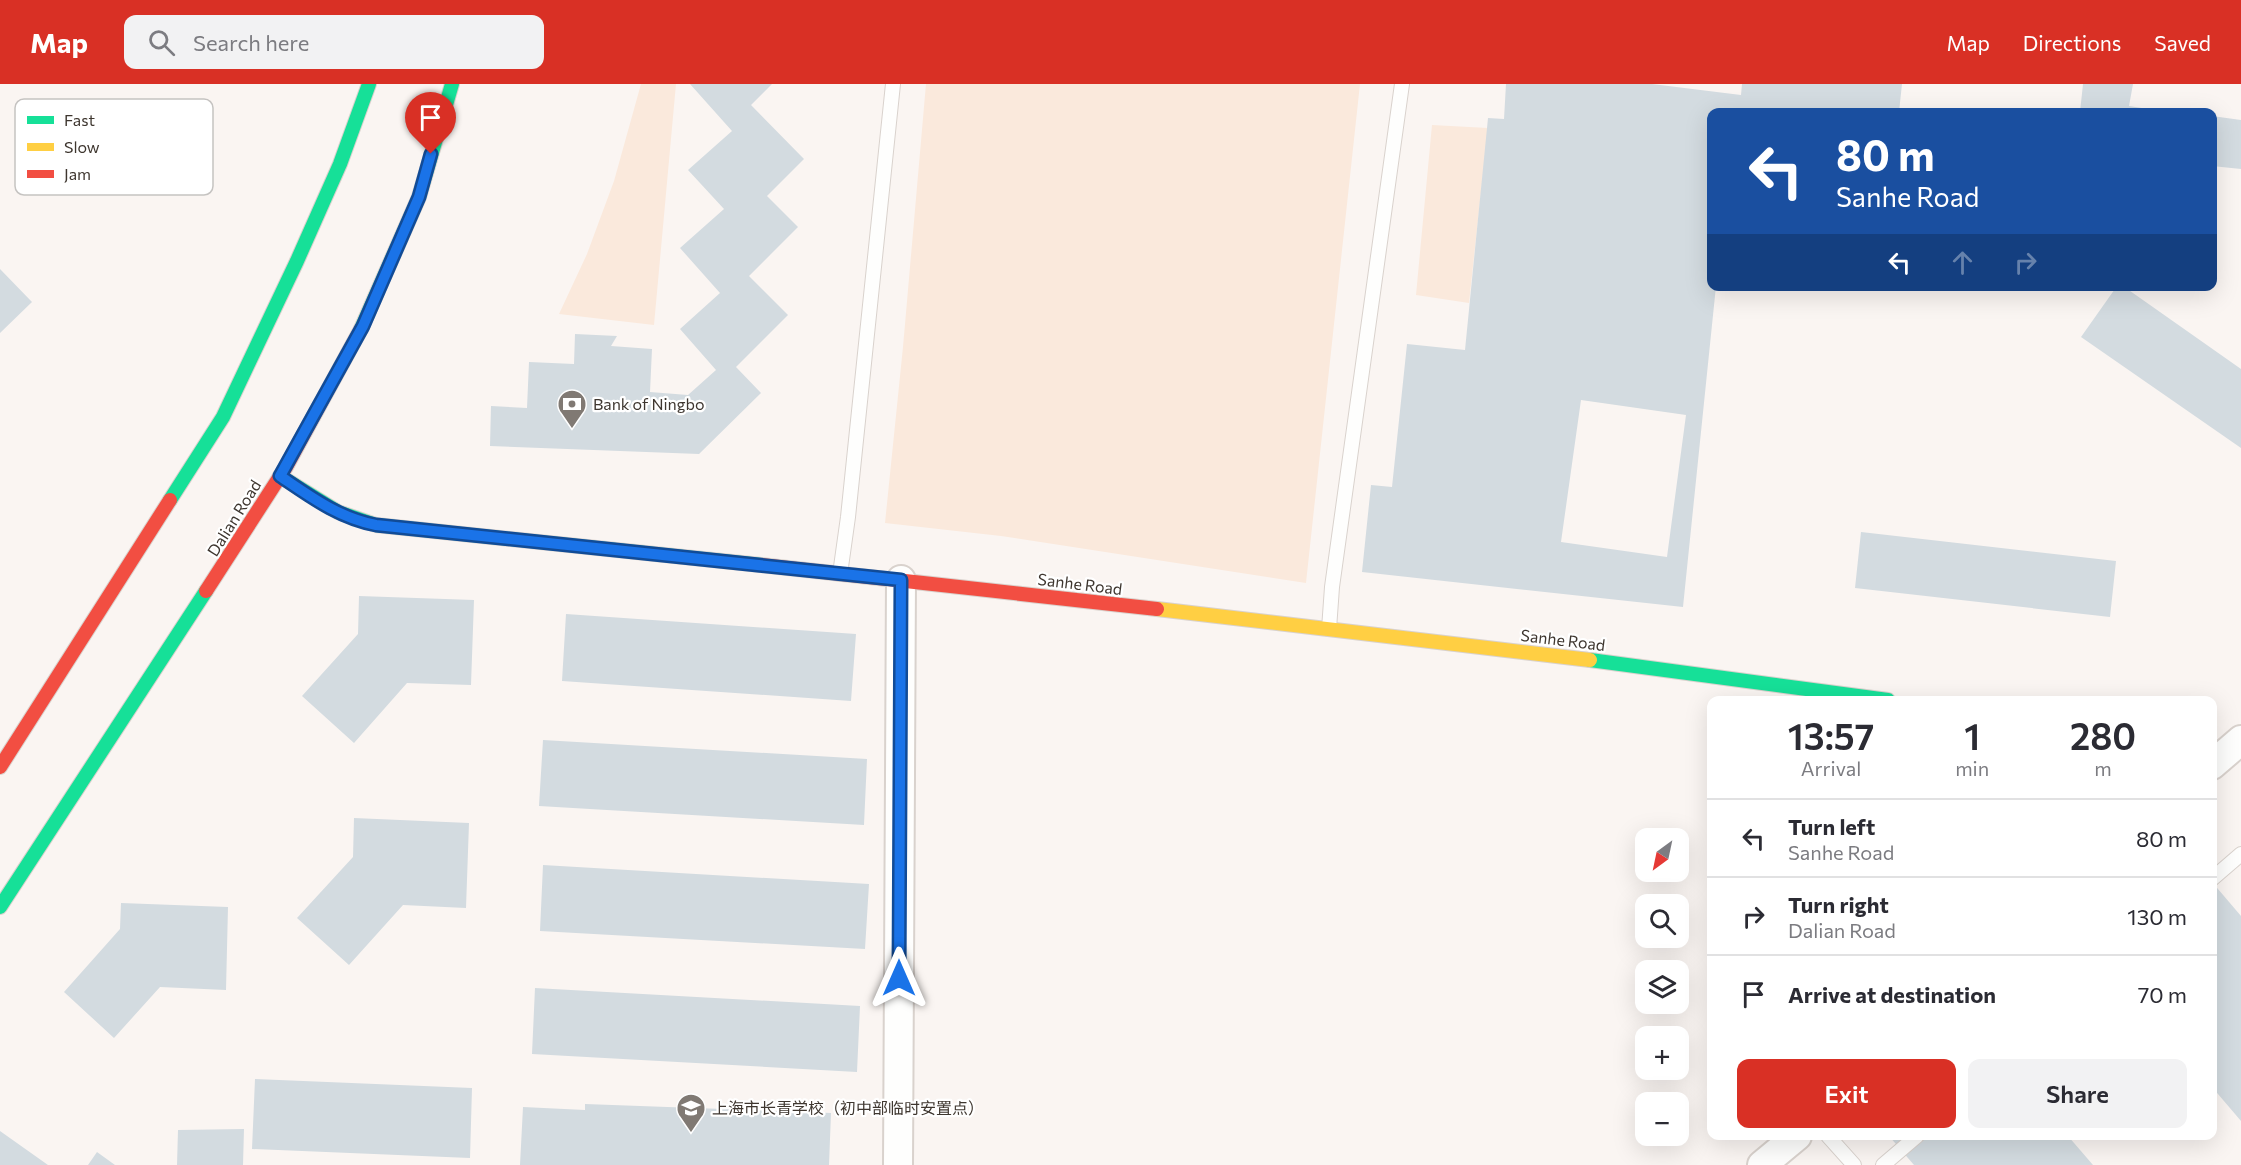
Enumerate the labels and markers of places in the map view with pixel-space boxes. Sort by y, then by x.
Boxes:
pin [405,92,456,154]
bank icon: Bank of Ningbo [556,388,588,430]
place label: Bank of Ningbo [593,394,704,413]
school or university icon: 上海市长青学校（初中部临时安置点） [675,1092,707,1134]
place label: 上海市长青学校（初中部临时安置点） [712,1098,984,1117]

